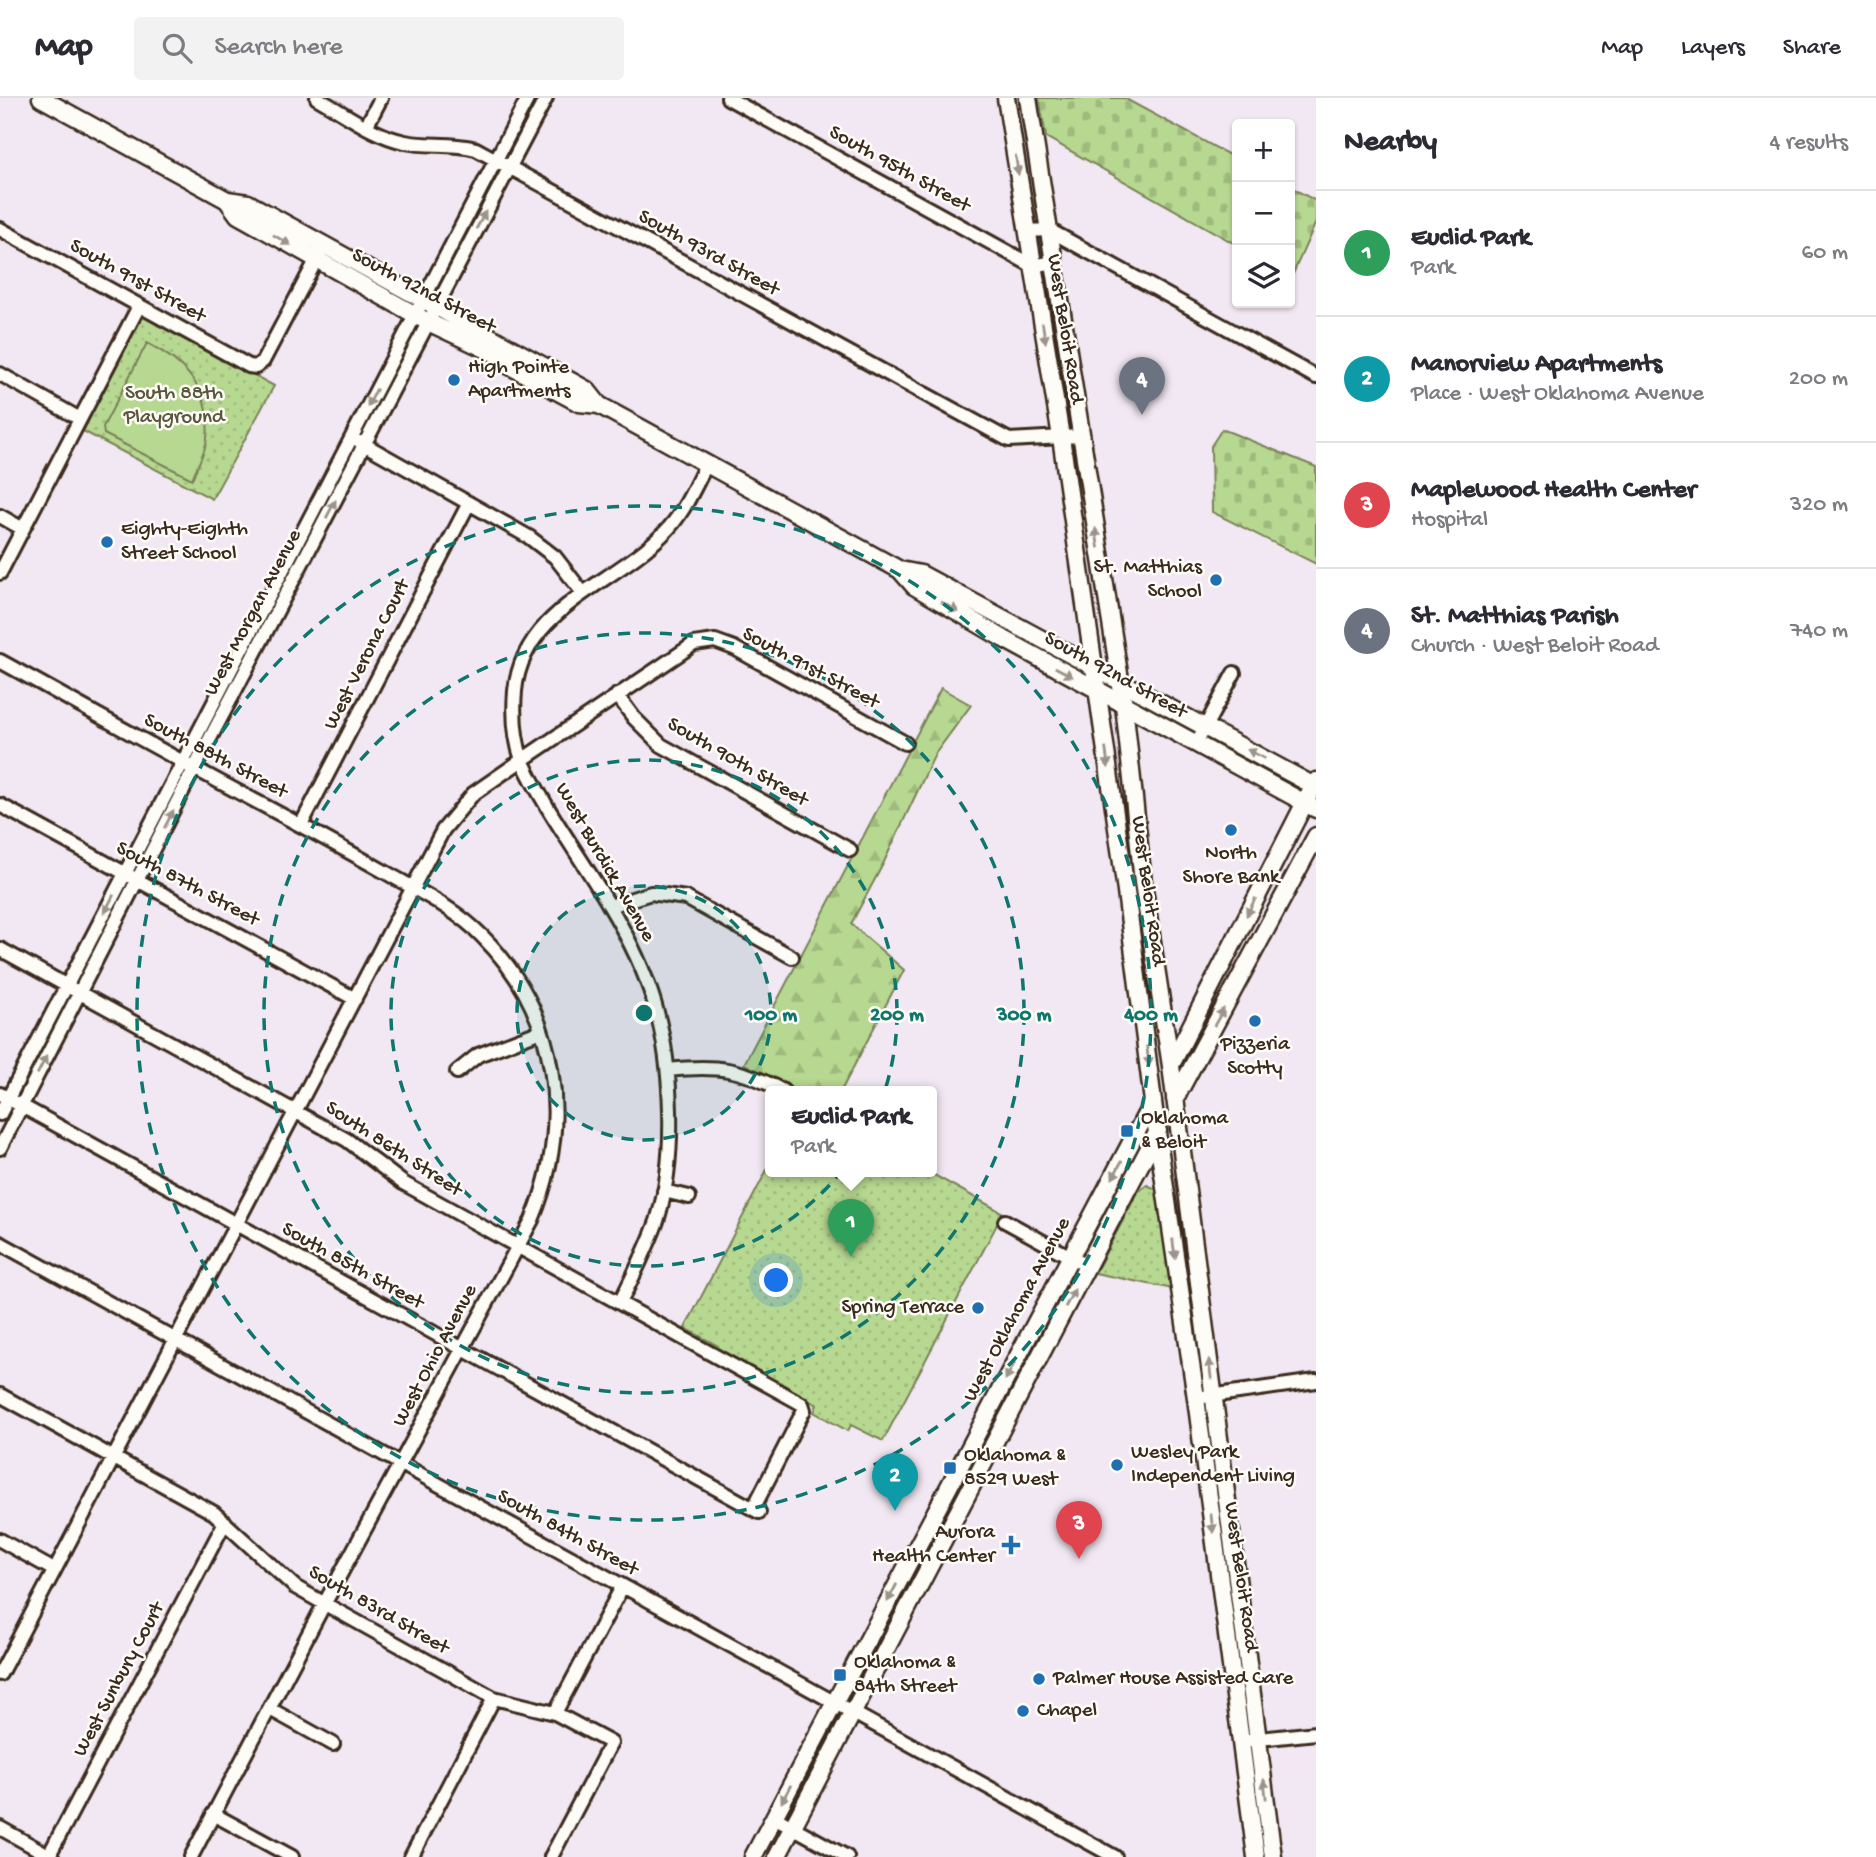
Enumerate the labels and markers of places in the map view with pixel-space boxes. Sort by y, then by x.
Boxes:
place label: High Pointe Apartments [468,356,572,405]
pin: 4 [1119,357,1165,415]
marker: High Pointe Apartments [446,372,462,388]
place label: Eighty-Eighth Street School [121,518,248,567]
marker: Eighty-Eighth Street School [99,534,115,550]
place label: St. Matthias School [1094,556,1203,605]
marker: St. Matthias School [1208,572,1224,588]
marker: North Shore Bank [1223,822,1239,838]
place label: North Shore Bank [1183,842,1282,891]
centre of rings [632,1001,656,1025]
marker: Pizzeria Scotty [1247,1013,1263,1029]
place label: Pizzeria Scotty [1219,1033,1291,1082]
place label: Oklahoma & Beloit [1141,1107,1229,1156]
marker: Oklahoma & Beloit [1119,1123,1135,1139]
pin: 1 [828,1199,874,1257]
place label: Spring Terrace [842,1296,965,1321]
marker: Spring Terrace [970,1300,986,1316]
place label: Wesley Park Independent Living [1131,1441,1295,1490]
place label: Oklahoma & 8529 West [964,1444,1066,1493]
pin: 2 [872,1453,918,1511]
marker: Wesley Park Independent Living [1109,1457,1125,1473]
marker: Oklahoma & 8529 West [942,1460,958,1476]
pin: 3 [1056,1501,1102,1559]
place label: Aurora Health Center [872,1521,997,1570]
marker: Aurora Health Center [1001,1535,1021,1555]
place label: Oklahoma & 84th Street [854,1651,959,1700]
marker: Oklahoma & 84th Street [832,1667,848,1683]
place label: Palmer House Assisted Care [1052,1667,1295,1692]
marker: Palmer House Assisted Care [1031,1671,1047,1687]
place label: Chapel [1037,1699,1097,1724]
marker: Chapel [1015,1703,1031,1719]

